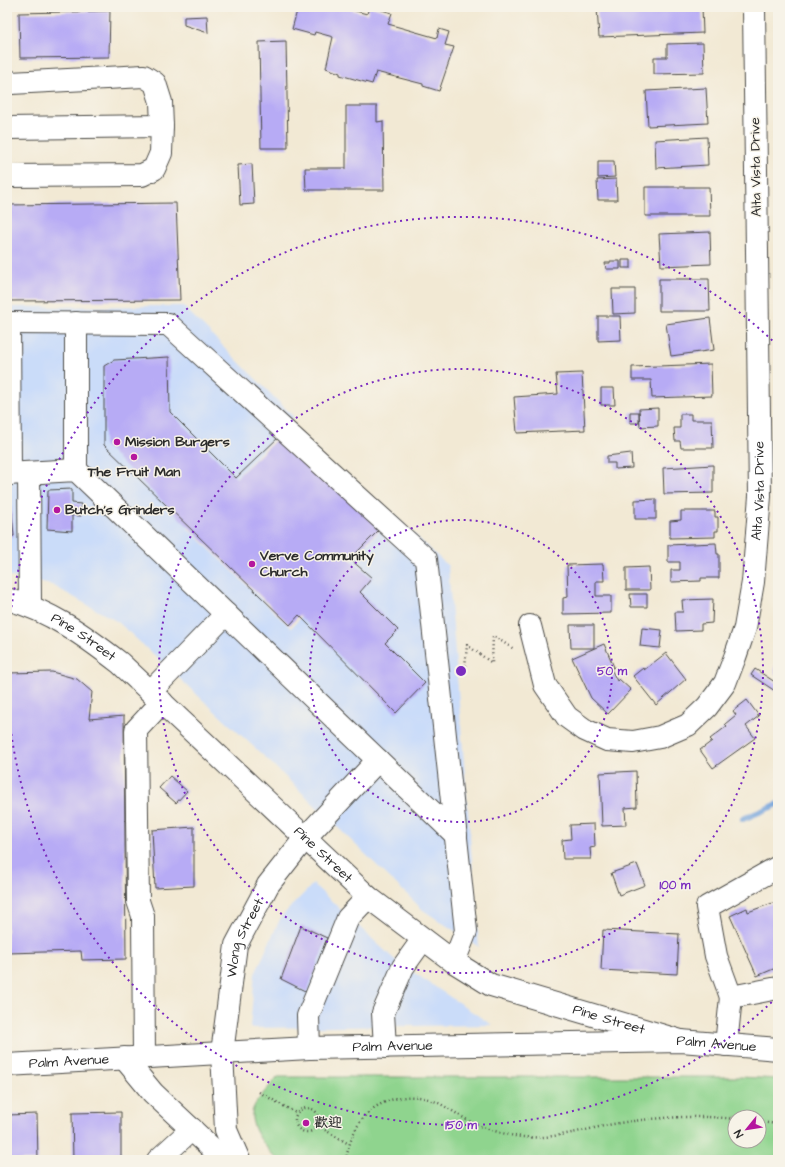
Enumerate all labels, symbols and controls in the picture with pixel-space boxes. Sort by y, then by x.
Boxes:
street label: Alta Vista Drive [745,117,767,217]
place label: Mission Burgers [125,432,230,453]
marker: Mission Burgers [112,437,122,447]
street label: Alta Vista Drive [746,440,770,541]
marker: The Fruit Man [129,452,139,462]
place label: The Fruit Man [87,462,180,482]
place label: Butch's Grinders [65,500,174,520]
marker: Butch's Grinders [52,505,62,515]
place label: Verve Community Church [259,546,374,582]
marker: Verve Community Church [247,559,257,569]
street label: Pine Street [47,608,120,667]
text: 50 m [597,663,628,680]
centre of rings [454,664,468,678]
street label: Pine Street [289,822,357,888]
text: 100 m [660,877,691,894]
street label: Wong Street [222,895,269,979]
street label: Pine Street [570,1000,648,1040]
street label: Palm Avenue [676,1031,758,1057]
street label: Palm Avenue [352,1036,433,1057]
street label: Palm Avenue [28,1049,110,1074]
north arrow [727,1109,767,1149]
place label: 歡迎 [314,1113,342,1133]
text: 150 m [445,1117,478,1134]
marker: 歡迎 [301,1118,311,1128]
text: N [731,1127,747,1140]

